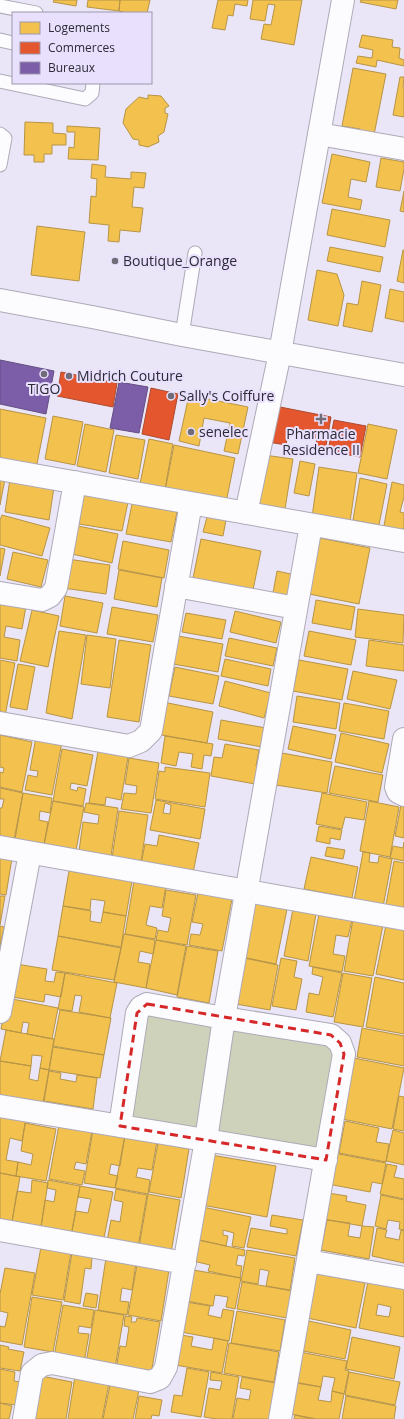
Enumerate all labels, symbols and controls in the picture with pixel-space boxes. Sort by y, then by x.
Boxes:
legend [12,12,152,84]
text: Logements [48,19,110,36]
text: Commerces [48,39,115,56]
text: Bureaux [48,59,96,76]
place label: Boutique_Orange [123,251,237,270]
marker: Boutique_Orange [110,256,120,266]
place label: Midrich Couture [77,366,183,385]
marker: TIGO [39,369,49,379]
marker: Midrich Couture [64,371,74,381]
place label: TIGO [28,379,60,398]
place label: Sally's Coiffure [179,386,274,405]
marker: Sally's Coiffure [166,391,176,401]
marker: Pharmacie Residence II [316,414,326,424]
place label: senelec [199,422,248,441]
place label: Pharmacie Residence II [282,424,360,459]
marker: senelec [186,427,196,437]

